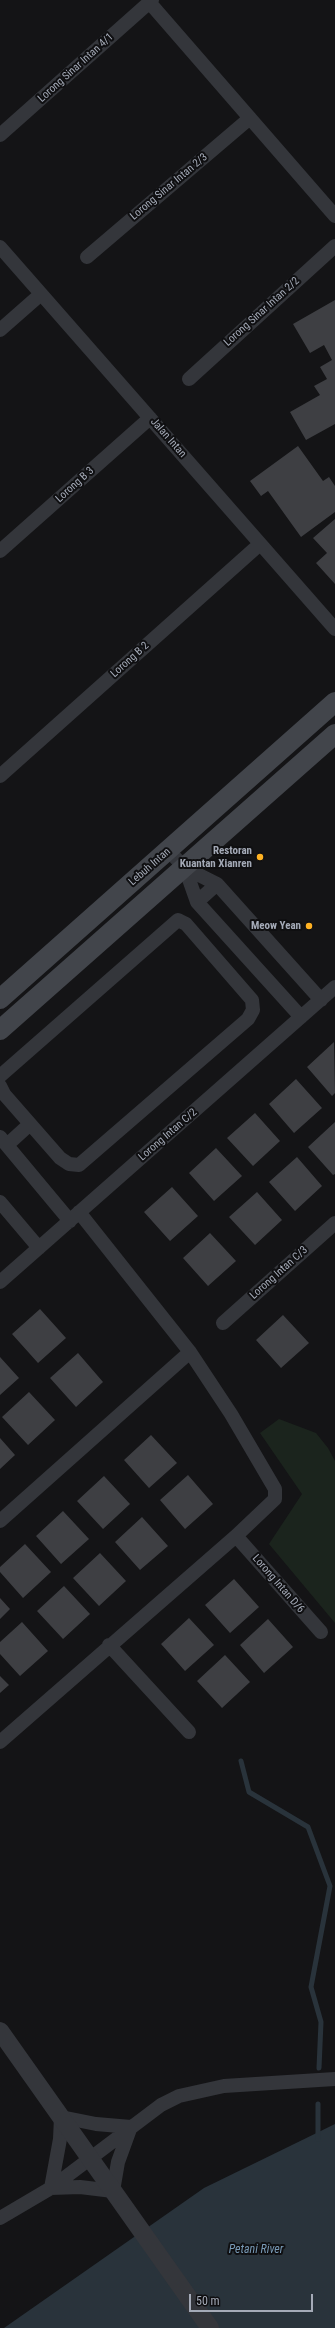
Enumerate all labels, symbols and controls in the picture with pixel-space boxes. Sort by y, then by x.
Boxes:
street label: Lorong Sinar Intan 4/1 [36,31,116,105]
street label: Lorong Sinar Intan 2/3 [128,151,210,223]
street label: Lorong Sinar Intan 2/2 [222,275,302,349]
street label: Jalan Intan [147,415,189,461]
street label: Lorong B 3 [53,464,97,506]
street label: Lorong B 2 [108,639,152,681]
place label: Restoran Kuantan Xianren [180,844,252,870]
street label: Lebuh Intan [126,845,174,889]
marker: Restoran Kuantan Xianren [255,852,265,862]
place label: Meow Yean [251,919,301,933]
marker: Meow Yean [304,921,314,931]
street label: Lorong Intan C/2 [136,1106,200,1164]
street label: Lorong Intan C/3 [247,1244,311,1302]
street label: Lorong Intan D/6 [249,1552,307,1616]
water label: Petani River [229,2243,283,2257]
scale bar [191,2286,315,2312]
text: 50 m [196,2294,220,2308]

